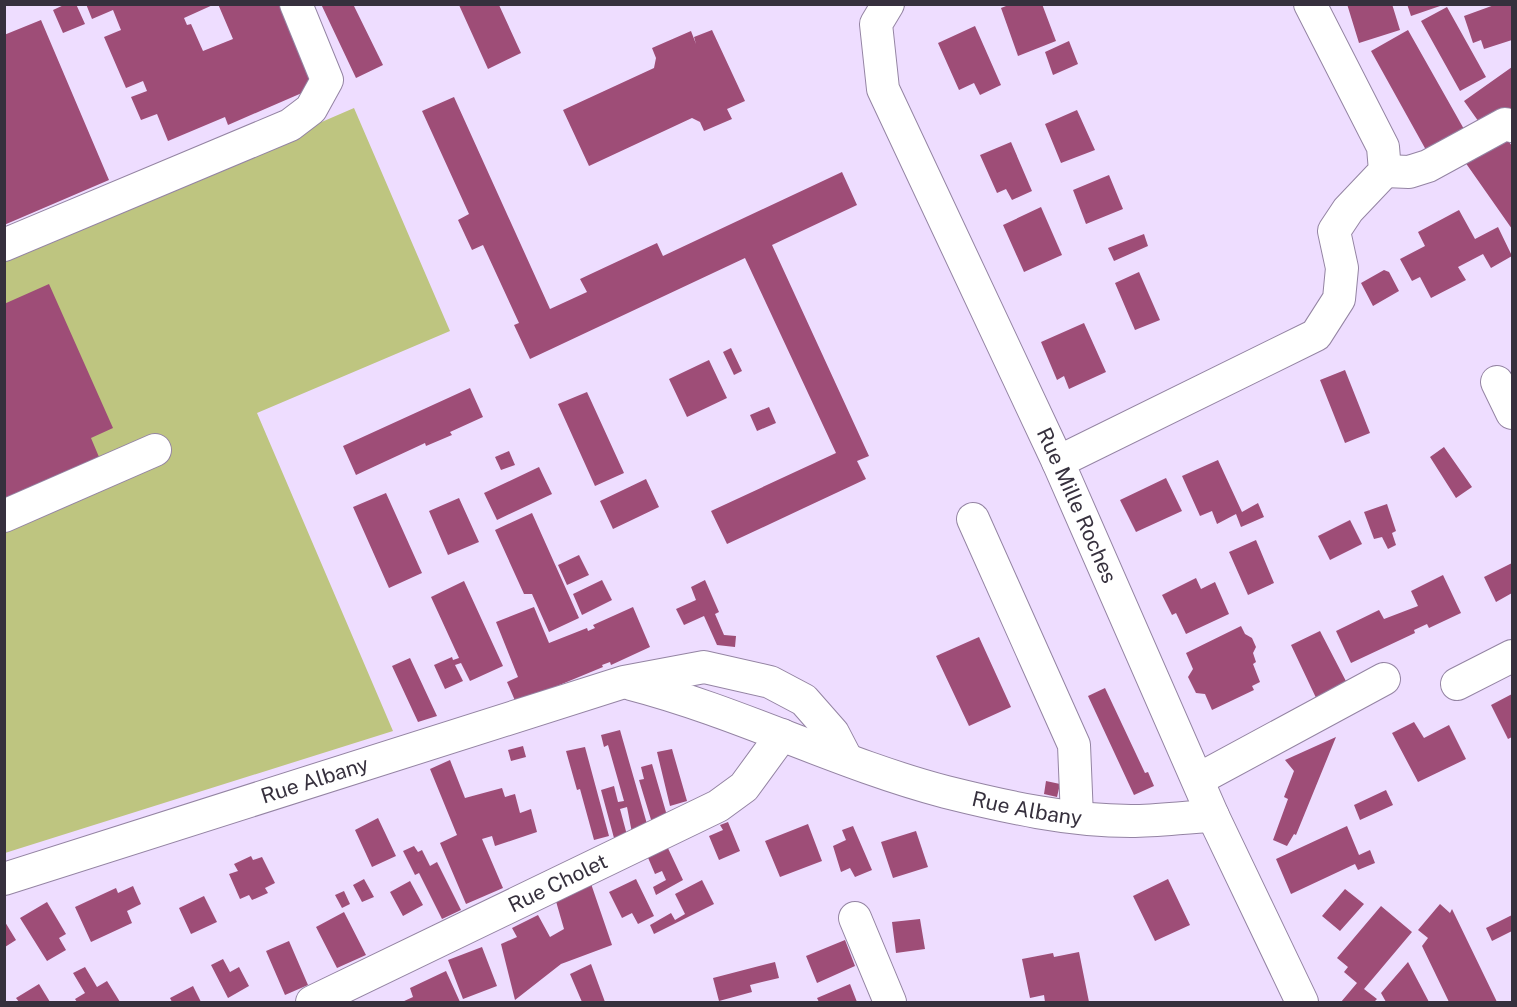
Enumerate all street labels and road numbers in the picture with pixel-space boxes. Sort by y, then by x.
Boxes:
street label: Rue Mille Roches [1032,423,1122,587]
street label: Rue Albany [258,751,371,809]
street label: Rue Albany [970,786,1083,830]
street label: Rue Cholet [504,848,611,917]

